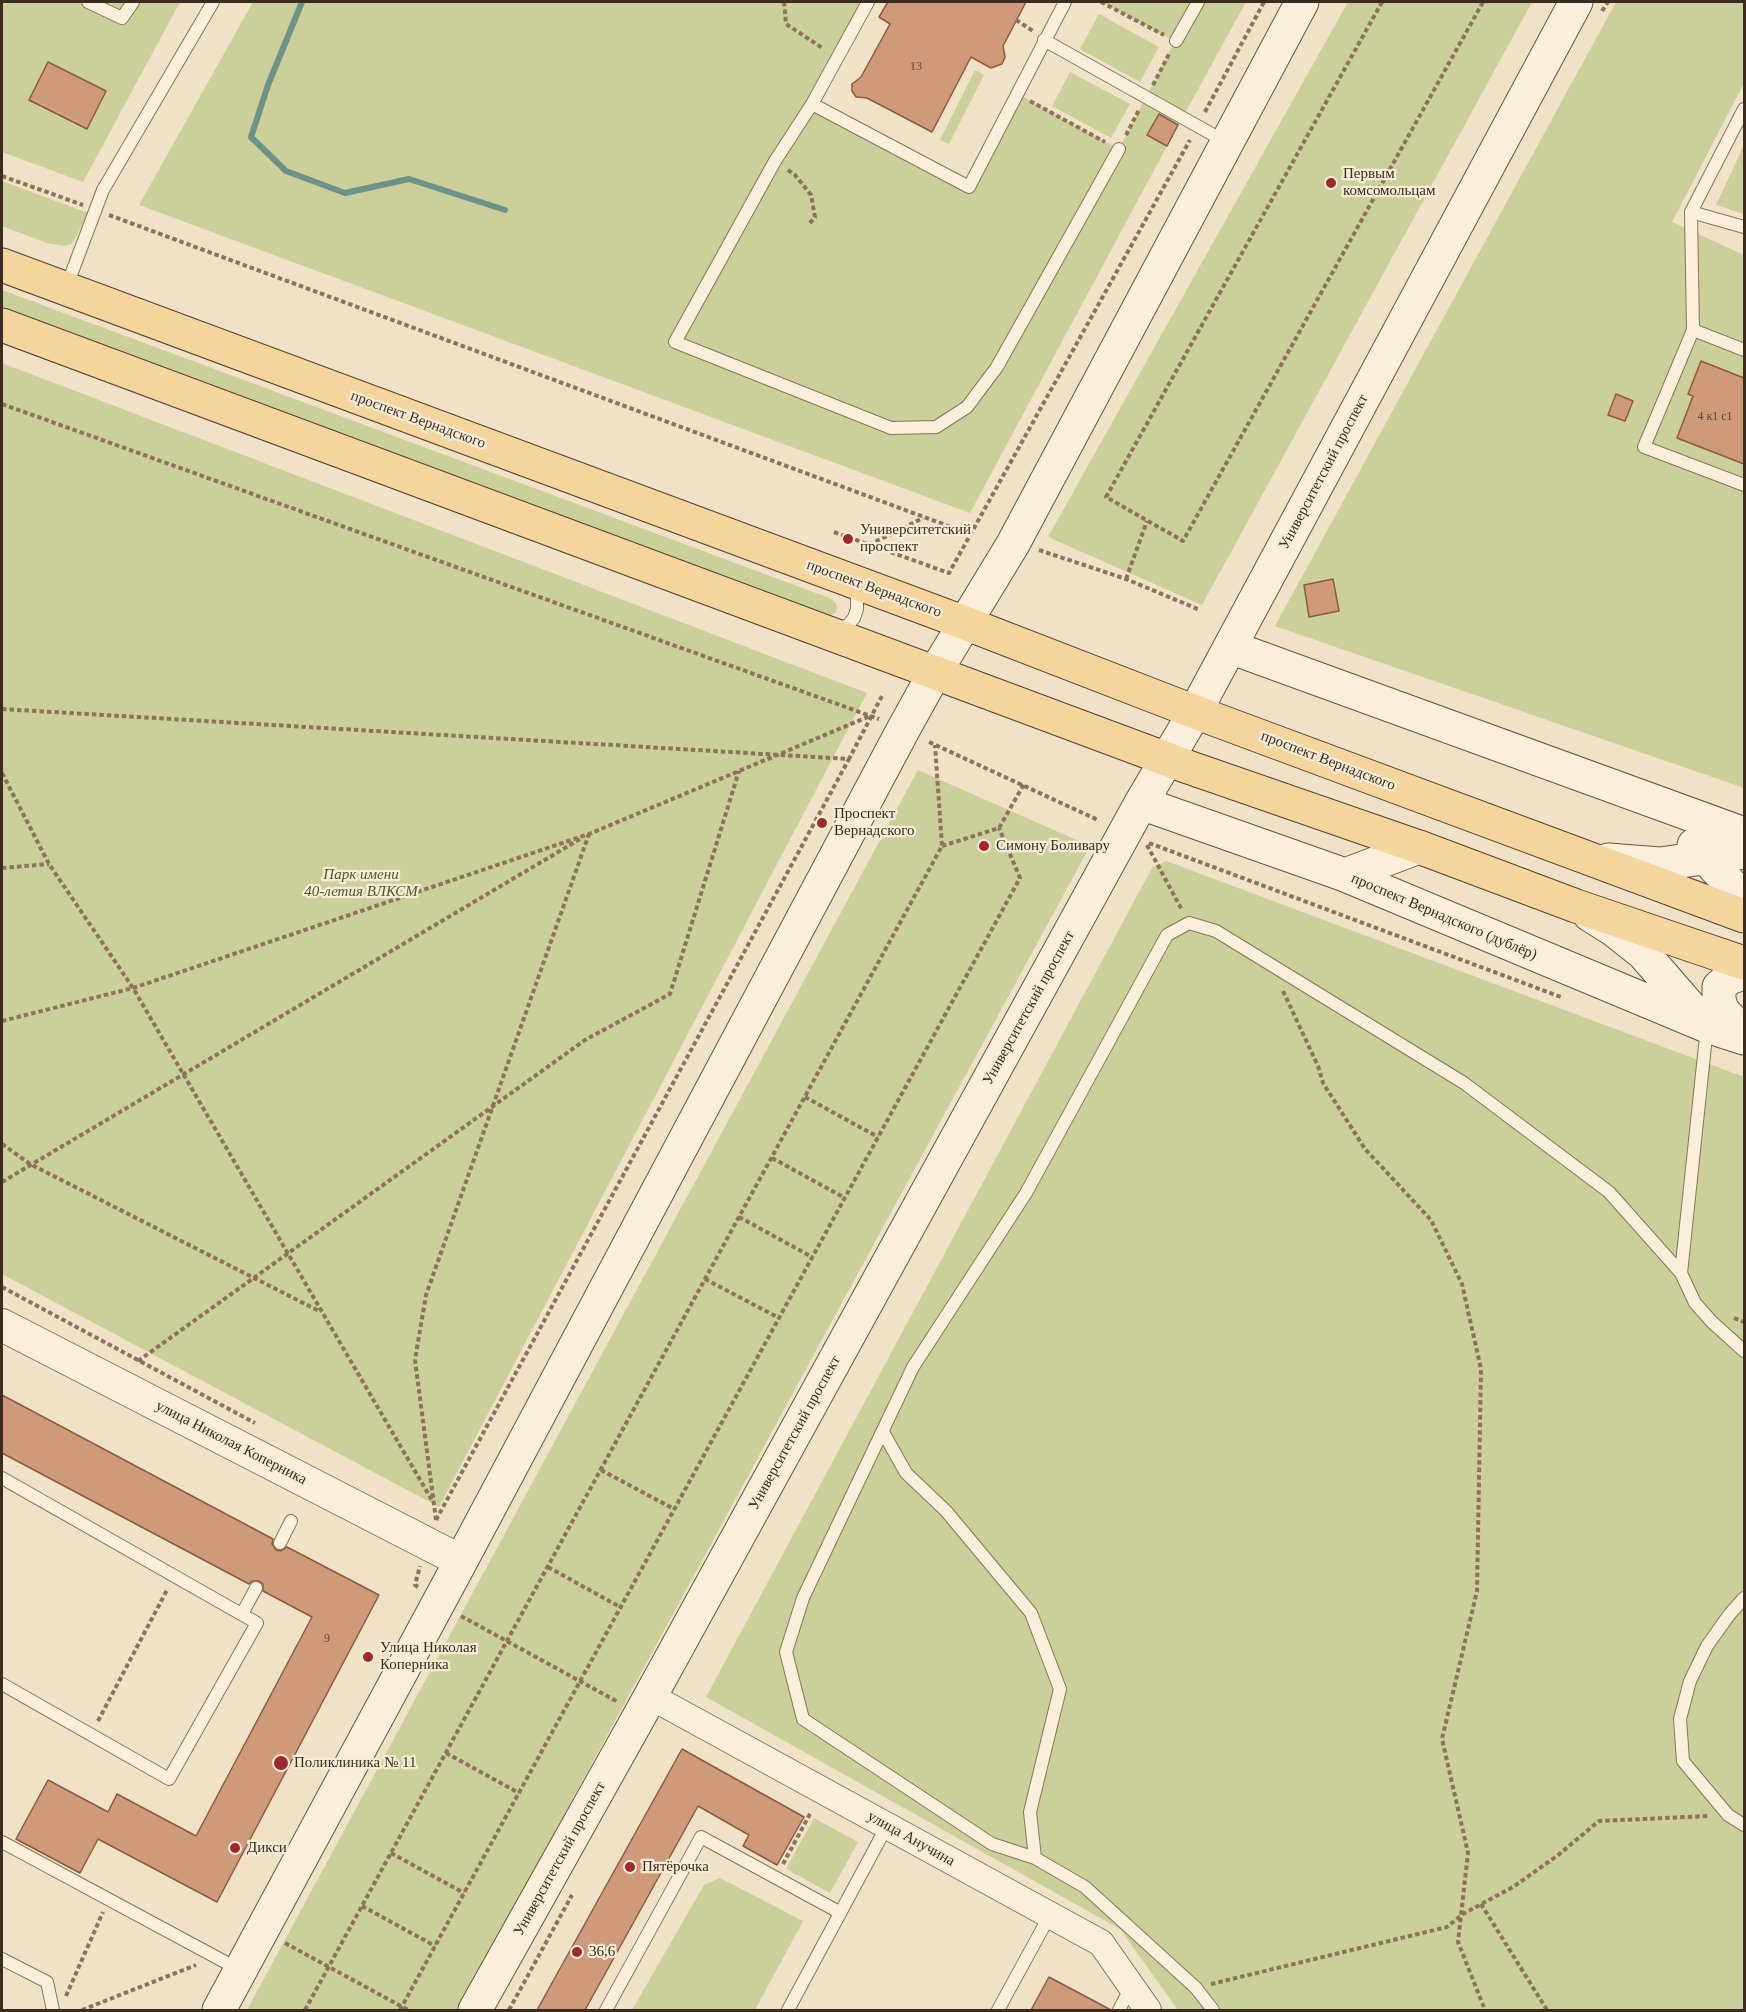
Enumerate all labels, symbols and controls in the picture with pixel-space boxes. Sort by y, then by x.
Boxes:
house number: 13 [910,60,922,74]
place label: Первым комсомольцам [1343,165,1435,200]
marker: Первым комсомольцам [1324,176,1338,190]
street label: проспект Вернадского [348,387,488,453]
street label: Университетский проспект [1275,391,1373,553]
house number: 4 к1 с1 [1697,410,1733,424]
place label: Университетский проспект [860,521,971,556]
marker: Университетский проспект [841,532,855,546]
street label: проспект Вернадского [804,556,944,622]
street label: проспект Вернадского [1258,727,1398,795]
place label: Проспект Вернадского [834,805,914,840]
marker: Проспект Вернадского [815,816,829,830]
place label: Симону Боливару [996,837,1110,855]
marker: Симону Боливару [977,839,991,853]
park label: Парк имени 40-летия ВЛКСМ [304,866,418,901]
street label: проспект Вернадского (дублёр) [1348,870,1540,964]
street label: Университетский проспект [979,928,1079,1088]
street label: Университетский проспект [745,1353,845,1513]
street label: улица Николая Коперника [153,1397,309,1489]
house number: 9 [324,1632,330,1646]
place label: Улица Николая Коперника [380,1639,477,1674]
marker: Улица Николая Коперника [361,1650,375,1664]
marker: Поликлиника № 11 [272,1754,290,1772]
place label: Поликлиника № 11 [294,1754,416,1772]
street label: Университетский проспект [510,1779,610,1939]
street label: улица Анучина [864,1808,958,1870]
place label: Дикси [247,1839,287,1857]
marker: Дикси [228,1841,242,1855]
place label: Пятёрочка [642,1858,709,1876]
marker: Пятёрочка [623,1860,637,1874]
place label: 36,6 [589,1943,615,1961]
marker: 36,6 [570,1945,584,1959]

